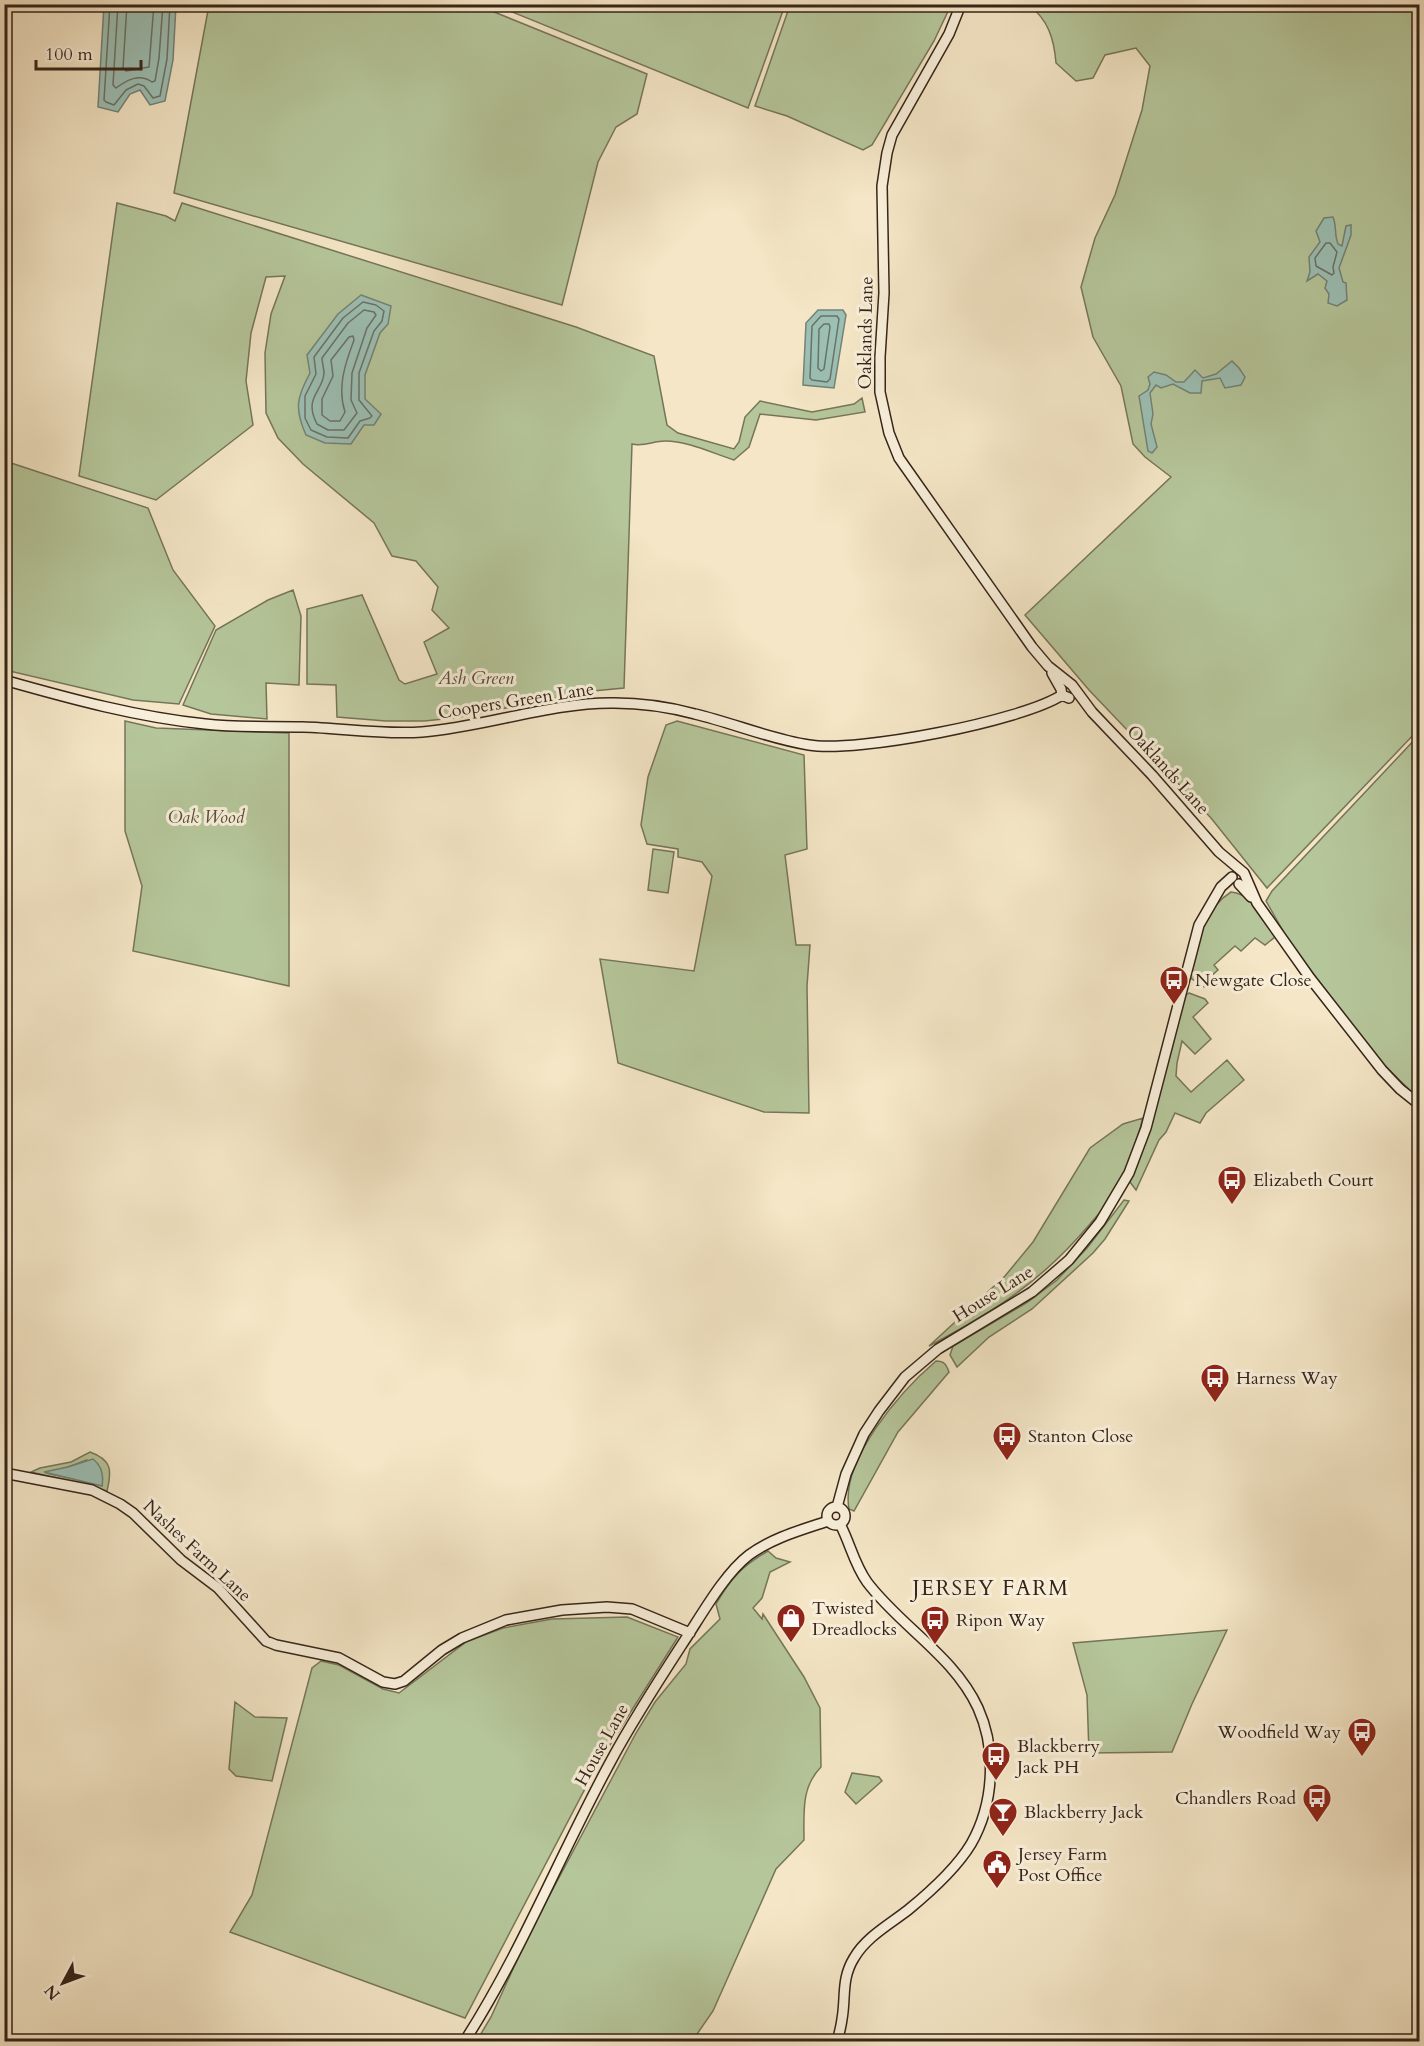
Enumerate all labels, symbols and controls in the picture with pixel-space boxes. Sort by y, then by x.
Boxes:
scale bar [36,33,141,71]
text: 100 m [45,42,93,67]
street label: Oaklands Lane [853,276,879,390]
park label: Ash Green [437,666,514,691]
street label: Coopers Green Lane [436,676,596,726]
street label: Oaklands Lane [1121,720,1215,820]
park label: Oak Wood [168,805,246,830]
bus stop icon: Newgate Close [1158,964,1190,1006]
place label: Newgate Close [1195,968,1312,993]
bus stop icon: Elizabeth Court [1216,1164,1248,1206]
place label: Elizabeth Court [1253,1168,1374,1193]
street label: House Lane [948,1259,1038,1329]
bus stop icon: Harness Way [1199,1362,1231,1404]
place label: Harness Way [1236,1366,1338,1391]
bus stop icon: Stanton Close [991,1420,1023,1462]
place label: Stanton Close [1028,1424,1133,1449]
street label: Nashes Farm Lane [137,1494,257,1608]
district label: JERSEY FARM [909,1574,1070,1603]
place label: Twisted Dreadlocks [812,1596,897,1642]
shop icon: Twisted Dreadlocks [775,1602,807,1644]
bus stop icon: Ripon Way [919,1604,951,1646]
place label: Ripon Way [956,1608,1046,1633]
street label: House Lane [569,1699,635,1791]
bus stop icon: Woodfield Way [1346,1716,1378,1758]
place label: Woodfield Way [1217,1720,1341,1745]
place label: Blackberry Jack PH [1014,1734,1100,1780]
bus stop icon: Blackberry Jack PH [980,1740,1012,1782]
bus stop icon: Chandlers Road [1301,1782,1333,1824]
place label: Chandlers Road [1175,1786,1296,1811]
bar icon: Blackberry Jack [987,1796,1019,1838]
place label: Blackberry Jack [1024,1800,1144,1825]
place label: Jersey Farm Post Office [1015,1842,1108,1888]
public building icon: Jersey Farm Post Office [981,1848,1013,1890]
north arrow [33,1953,93,2013]
text: N [40,1980,65,2005]

